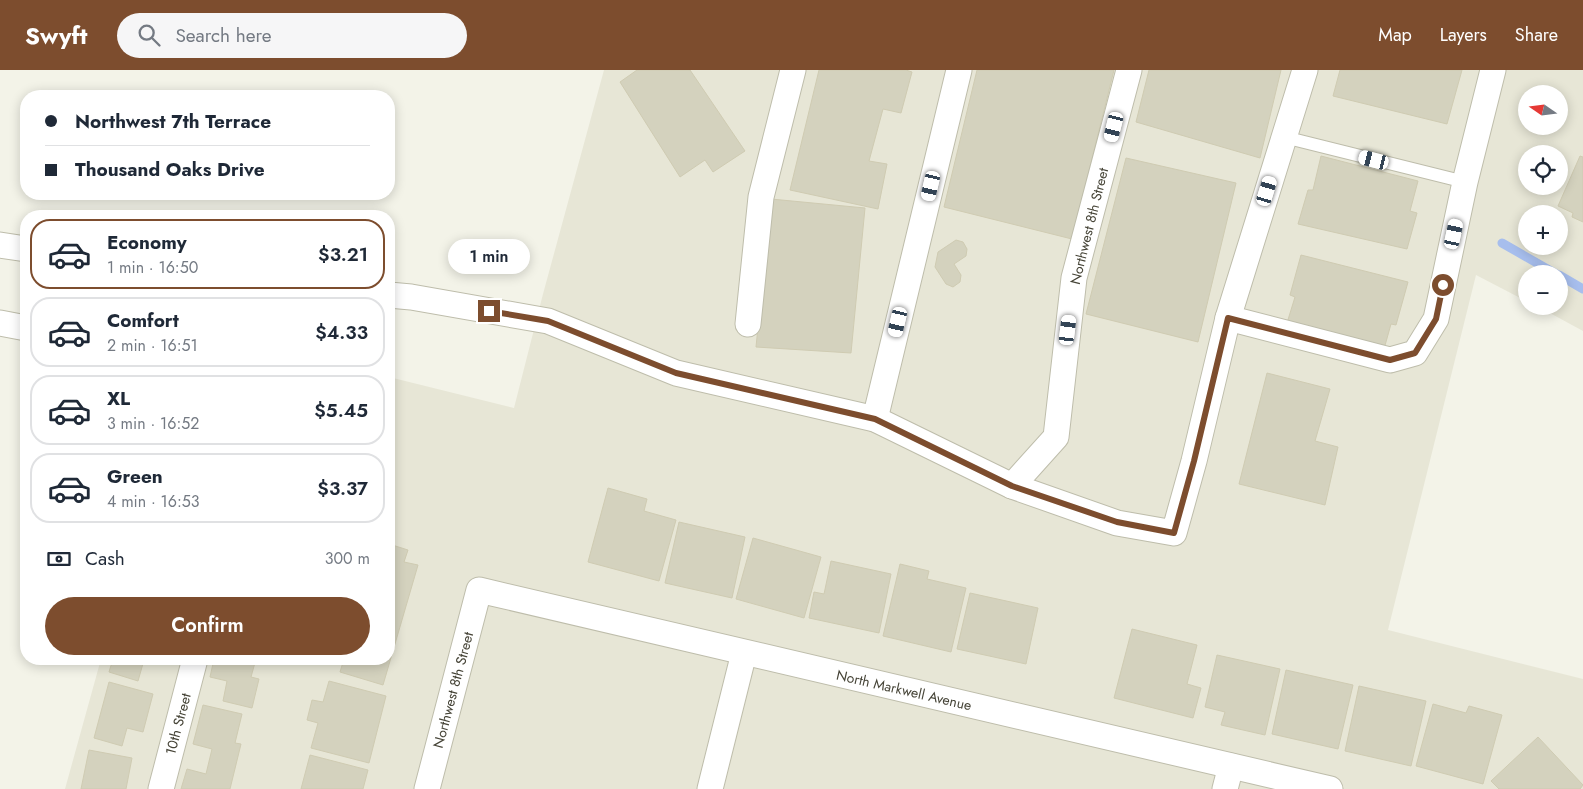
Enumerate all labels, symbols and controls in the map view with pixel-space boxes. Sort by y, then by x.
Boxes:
search box [117,13,467,58]
text: Swyft [25,18,87,53]
icon: search [135,21,163,49]
text: Search here [175,22,272,49]
text: Map [1378,22,1412,48]
text: Layers [1440,22,1487,48]
text: Share [1515,22,1558,48]
north arrow [1518,85,1568,135]
map controls [1518,85,1568,315]
text: Northwest 7th Terrace [75,108,271,135]
car [1103,111,1124,143]
button: locate [1518,145,1568,195]
car [1357,149,1390,171]
text: Thousand Oaks Drive [75,156,265,183]
street label: Northwest 8th Street [1065,165,1113,286]
car [920,170,941,202]
car [1255,174,1278,208]
button: + [1518,205,1568,255]
car [1443,218,1464,250]
text: Economy [107,229,187,256]
icon: car [47,232,92,277]
callout: 1 min [448,238,530,274]
text: $3.21 [318,241,368,268]
text: 1 min [470,245,508,268]
text: 1 min · 16:50 [107,256,198,279]
button: − [1518,265,1568,315]
route start [1432,274,1454,296]
route end [478,300,500,322]
car [887,306,908,338]
text: Comfort [107,307,179,334]
icon: car [47,310,92,355]
car [1058,314,1077,346]
text: $4.33 [315,319,368,346]
text: 2 min · 16:51 [107,334,198,357]
text: XL [107,385,130,412]
icon: car [47,388,92,433]
text: $5.45 [314,397,368,424]
text: 3 min · 16:52 [107,412,199,435]
text: Green [107,463,163,490]
icon: car [47,466,92,511]
text: $3.37 [317,475,368,502]
text: 4 min · 16:53 [107,490,200,513]
icon: cash [45,545,73,573]
text: Cash [85,545,125,572]
text: 300 m [325,547,370,570]
button: Confirm [45,597,370,655]
street label: Northwest 8th Street [428,629,478,750]
street label: North Markwell Avenue [834,665,974,715]
street label: 10th Street [160,690,196,757]

